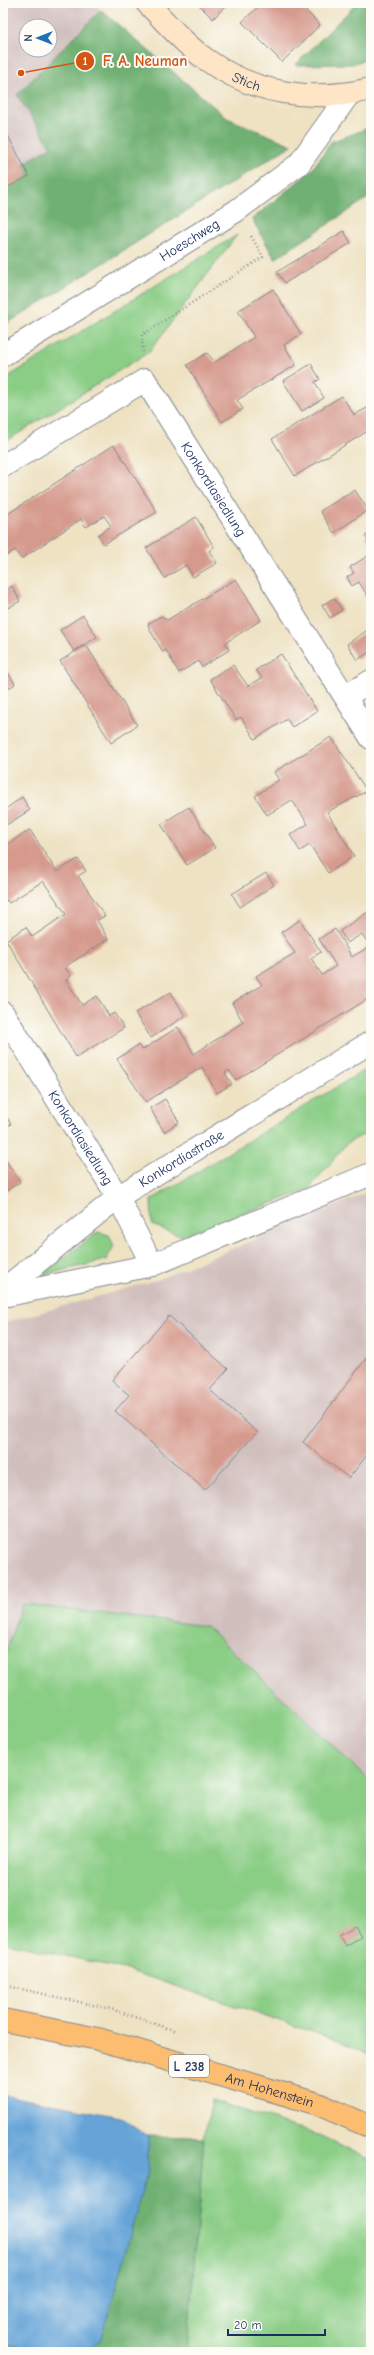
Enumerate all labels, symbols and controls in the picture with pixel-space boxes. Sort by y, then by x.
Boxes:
north arrow [18,18,58,58]
text: N [22,34,35,42]
callout: F. A. Neuman [75,47,196,74]
text: F. A. Neuman [103,52,187,70]
text: 1 [83,54,88,68]
street label: Stich [230,68,263,95]
street label: Hoeschweg [156,215,222,265]
street label: Konkordiasiedlung [178,439,250,540]
street label: Konkordiasiedlung [45,1087,117,1188]
street label: Konkordiastraße [136,1126,227,1191]
road number: L 238 [169,2055,209,2077]
street label: Am Hohenstein [223,2069,316,2111]
scale bar [228,2311,325,2337]
text: 20 m [234,2318,262,2332]

